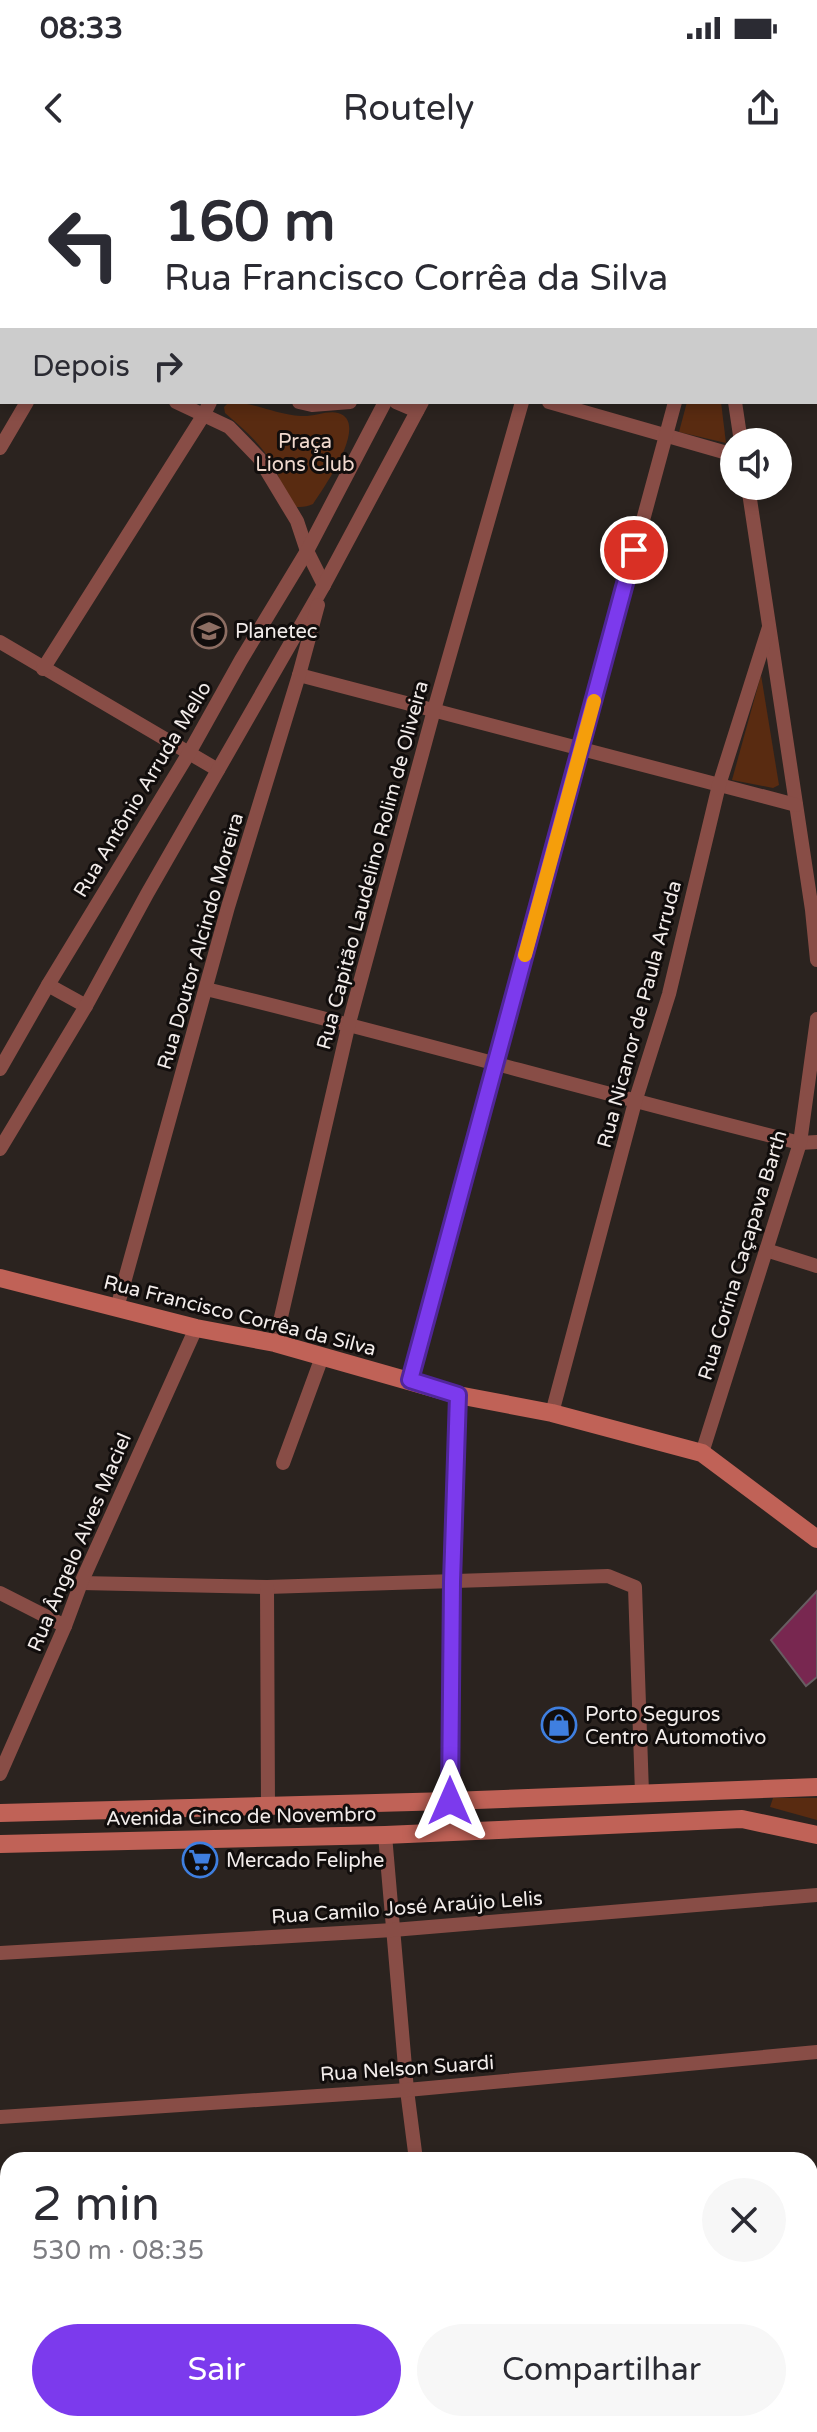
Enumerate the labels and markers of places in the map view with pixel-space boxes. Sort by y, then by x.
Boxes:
pin [600,516,668,584]
school or university icon: Planetec [190,612,228,650]
place label: Planetec [235,620,318,644]
place label: Porto Seguros Centro Automotivo [585,1703,766,1750]
shop icon: Porto Seguros Centro Automotivo [540,1706,578,1744]
supermarket icon: Mercado Feliphe [181,1841,219,1879]
place label: Mercado Feliphe [226,1849,384,1873]

